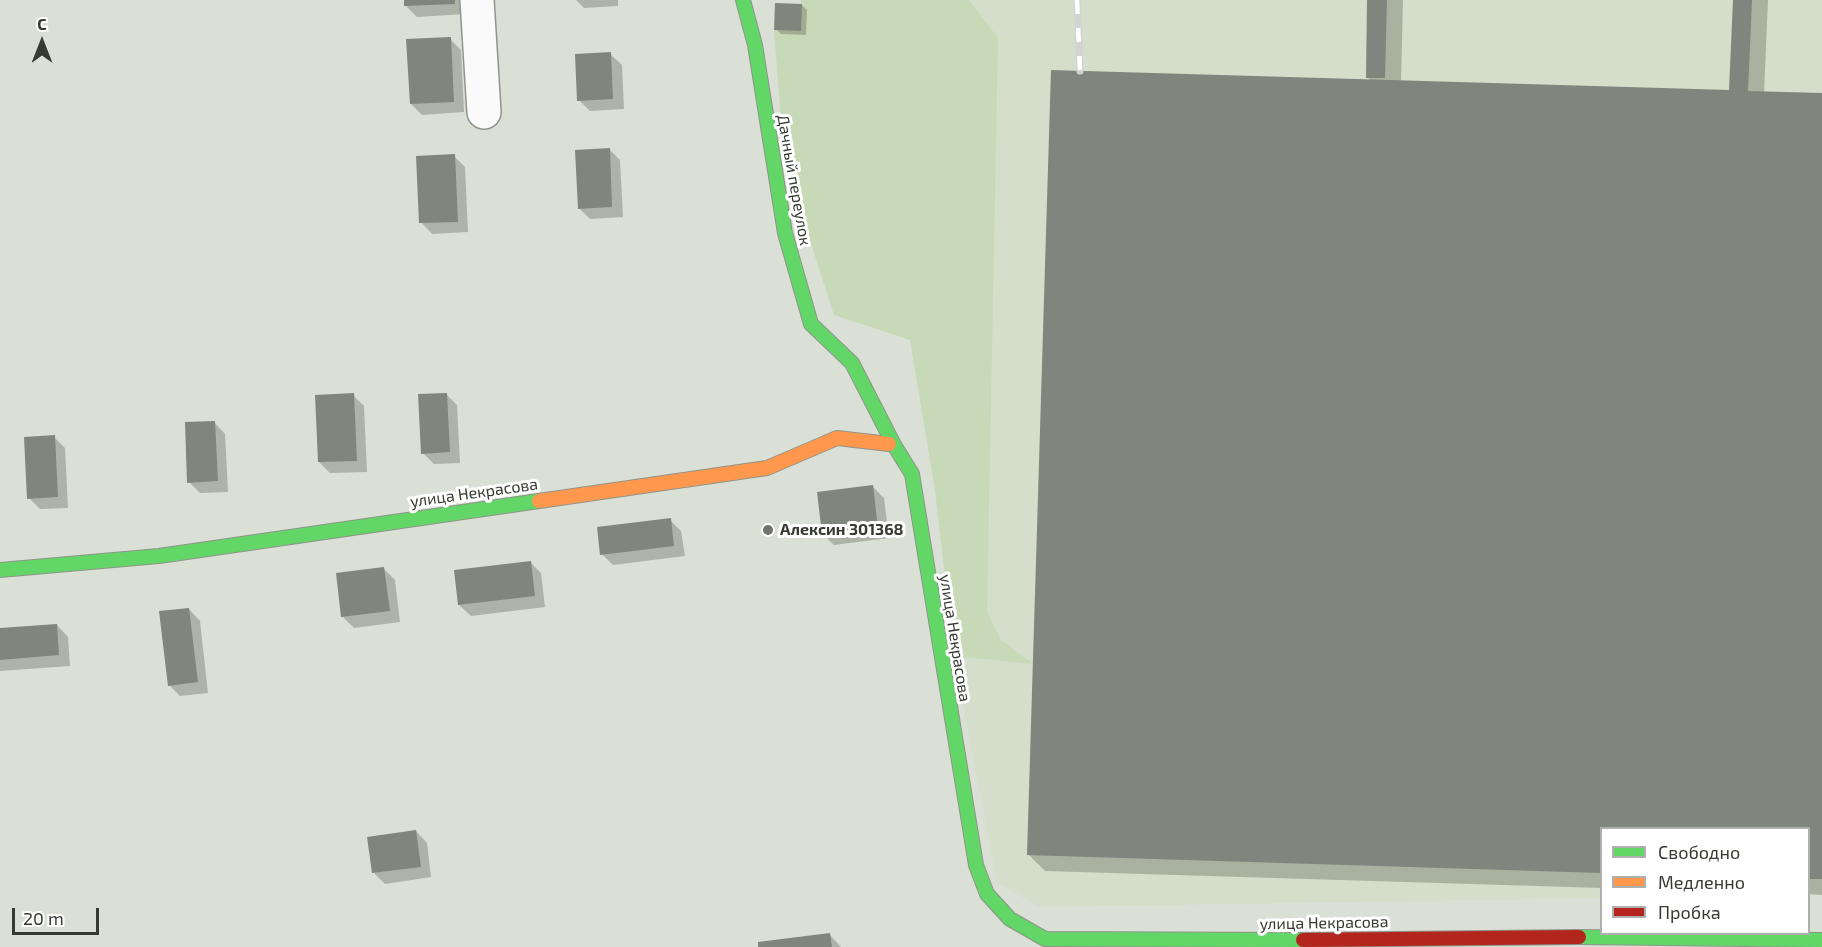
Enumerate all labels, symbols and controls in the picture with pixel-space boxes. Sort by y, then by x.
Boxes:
north arrow [12,12,72,72]
text: С [37,14,47,33]
street label: Дачный переулок [773,113,815,247]
street label: улица Некрасова [409,475,539,511]
place label: Алексин 301368 [780,520,904,540]
marker: Алексин 301368 [761,523,775,537]
street label: улица Некрасова [935,573,975,703]
legend [1600,827,1810,935]
text: Свободно [1658,841,1740,863]
text: Медленно [1658,871,1745,893]
scale bar [15,896,102,934]
text: Пробка [1658,901,1721,923]
text: 20 m [23,907,64,929]
street label: улица Некрасова [1259,912,1389,934]

